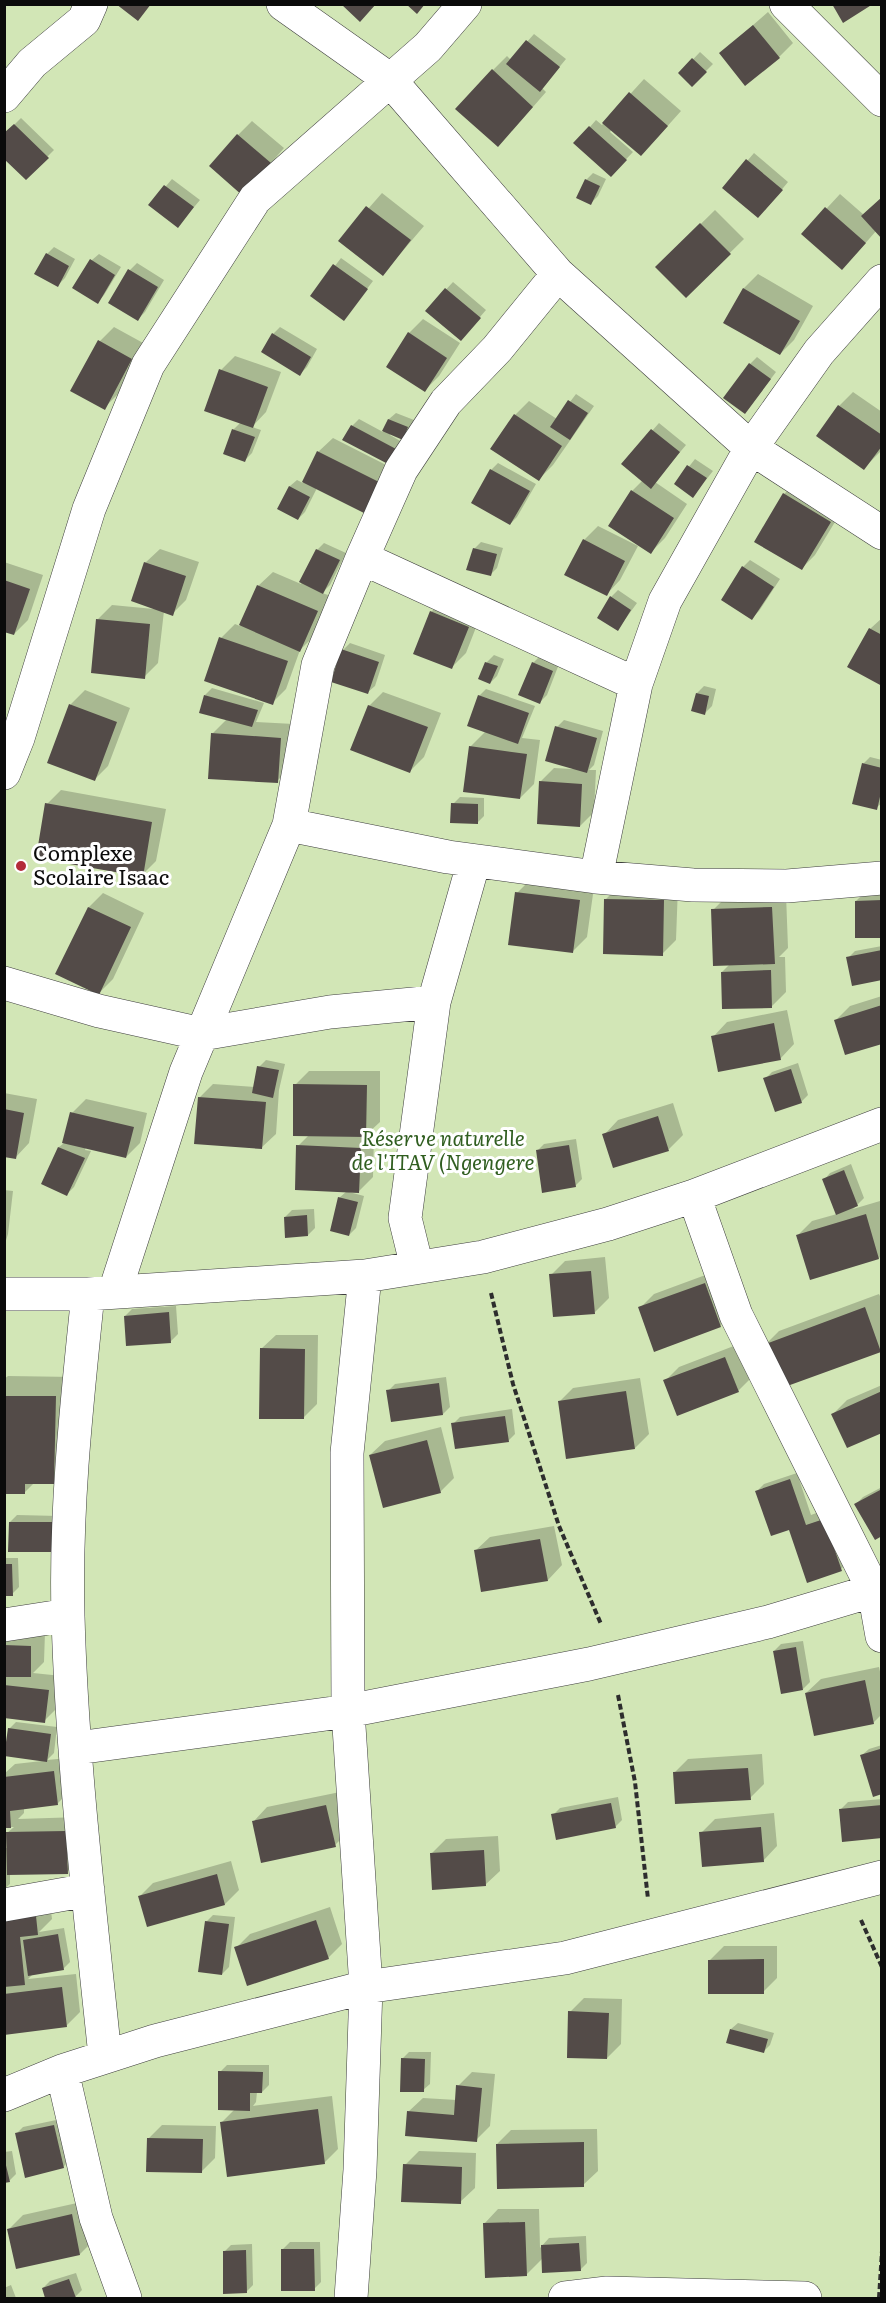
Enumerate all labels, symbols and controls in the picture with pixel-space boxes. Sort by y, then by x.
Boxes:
place label: Complexe Scolaire Isaac [33,836,169,891]
marker: Complexe Scolaire Isaac [14,859,28,873]
park label: Réserve naturelle de l'ITAV (Ngengere [352,1121,535,1176]

